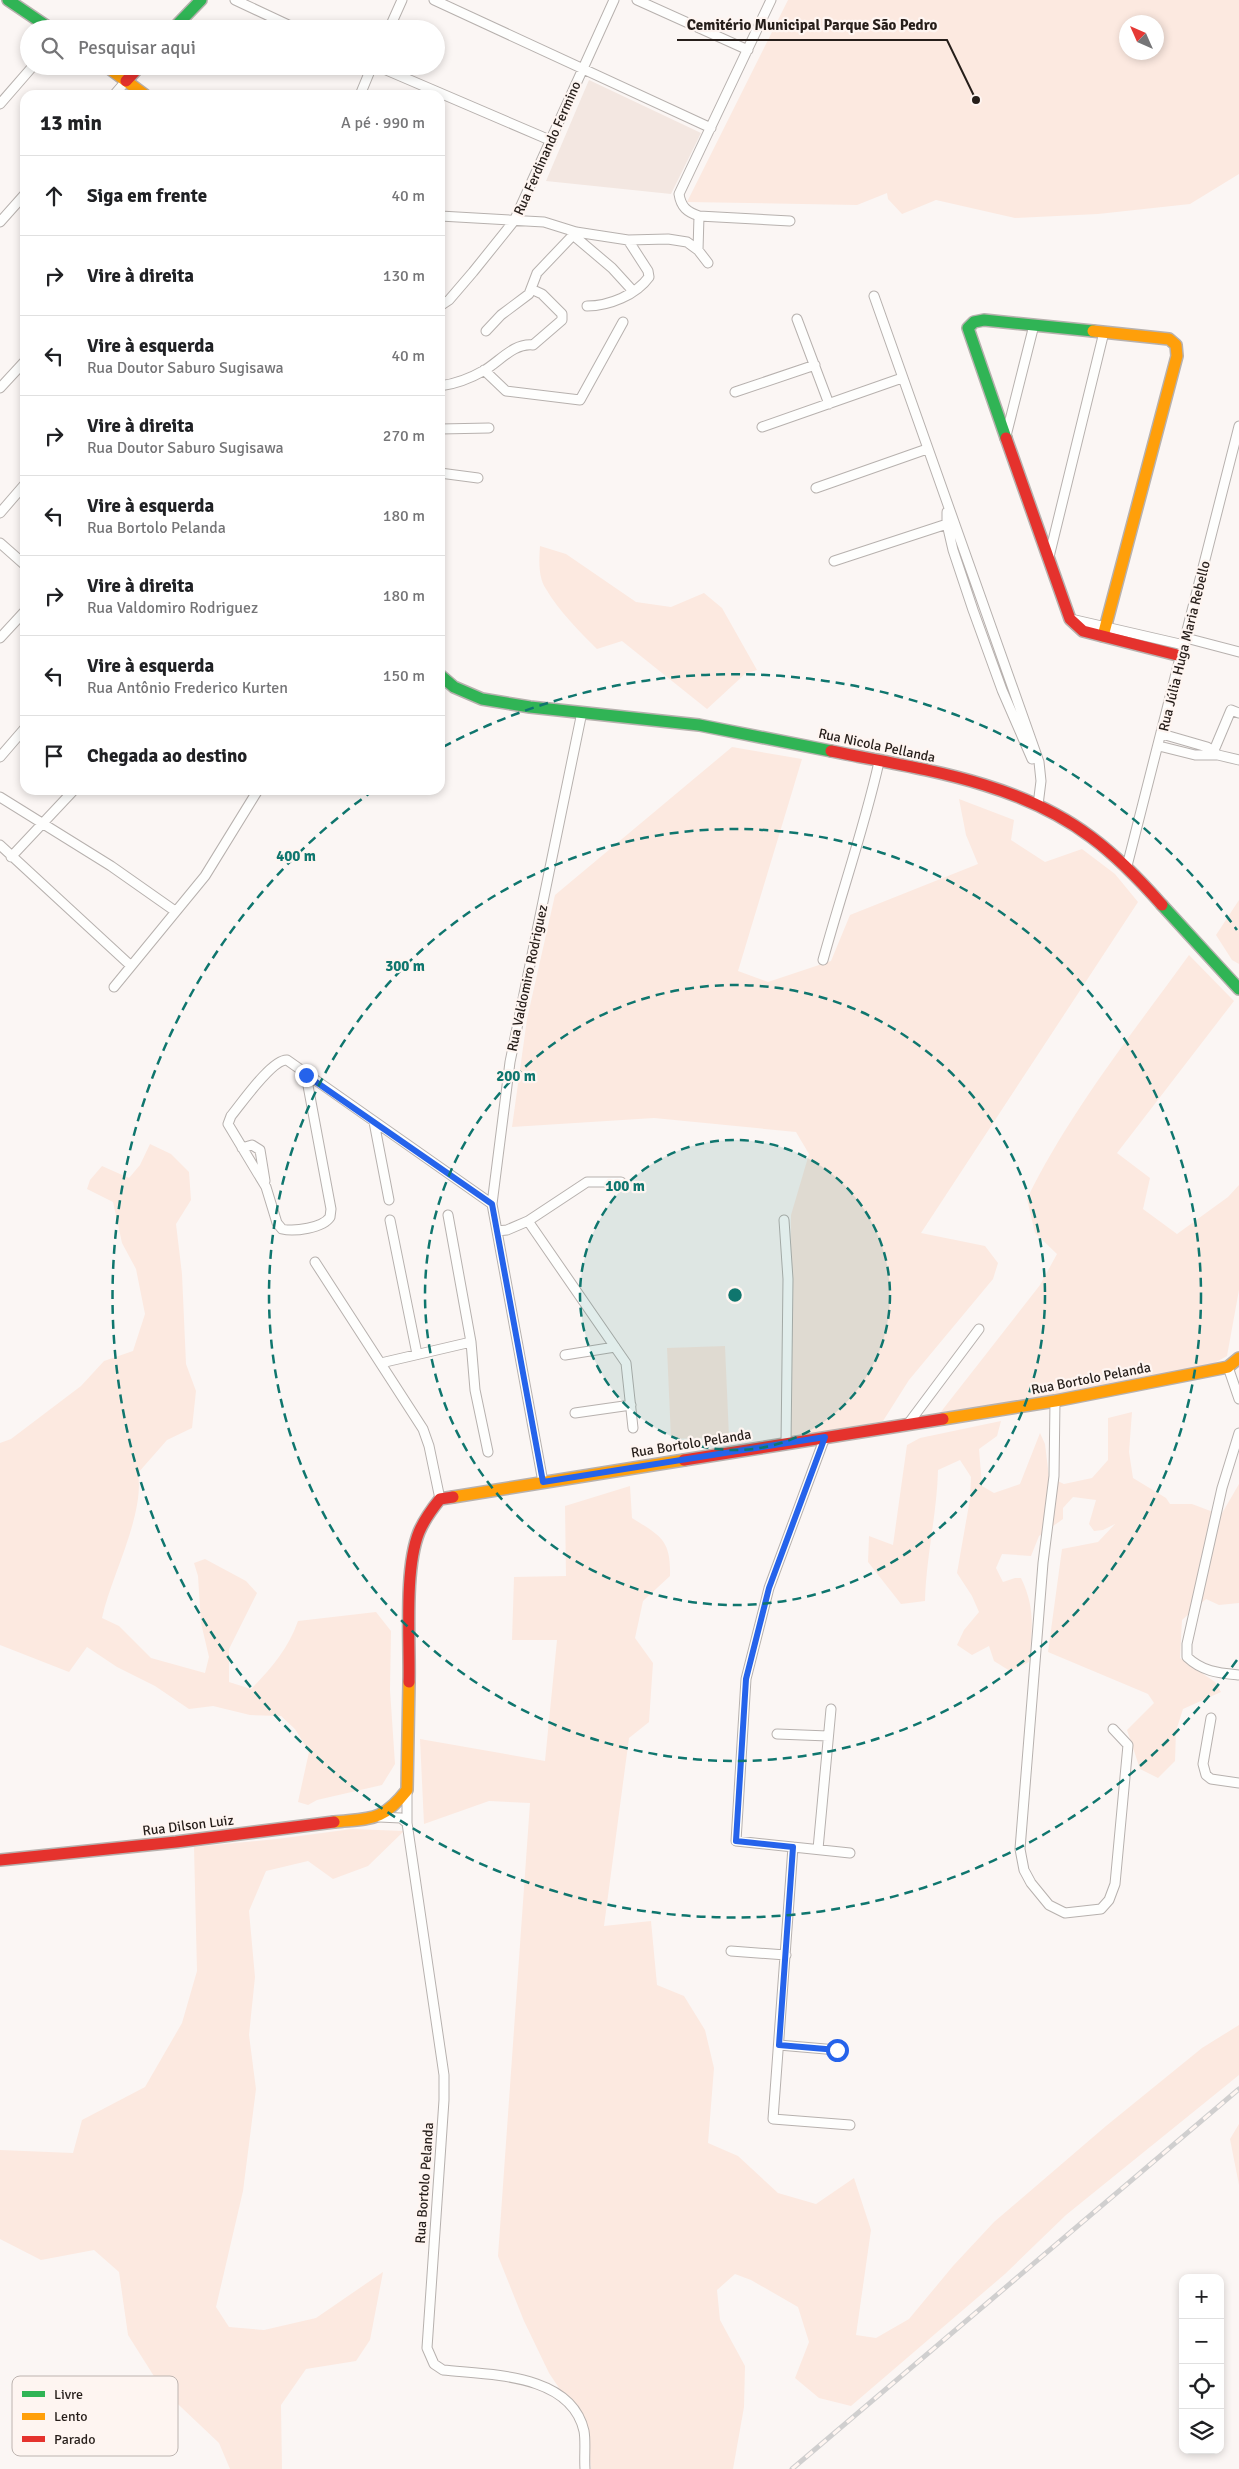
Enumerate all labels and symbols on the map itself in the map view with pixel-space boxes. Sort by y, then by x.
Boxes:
callout: Cemitério Municipal Parque São Pedro [677,10,947,40]
north arrow [1119,15,1164,60]
text: Cemitério Municipal Parque São Pedro [687,16,937,34]
street label: Rua Ferdinando Fermino [510,78,585,218]
street label: Rua Júlia Huga Maria Rebello [1155,559,1214,733]
street label: Rua Nicola Pellanda [817,725,937,766]
text: 400 m [276,847,316,865]
street label: Rua Valdomiro Rodriguez [504,903,551,1053]
text: 300 m [385,957,425,975]
route end [295,1064,318,1087]
text: 200 m [496,1067,536,1085]
text: 100 m [605,1177,645,1195]
centre of rings [726,1286,744,1304]
street label: Rua Bortolo Pelanda [1030,1359,1152,1398]
street label: Rua Bortolo Pelanda [630,1426,752,1461]
street label: Rua Dilson Luiz [142,1811,235,1840]
route start [826,2039,849,2062]
street label: Rua Bortolo Pelanda [412,2122,437,2244]
legend [12,2376,178,2456]
text: Livre [54,2386,83,2403]
text: Lento [54,2408,88,2425]
text: Parado [54,2431,96,2448]

